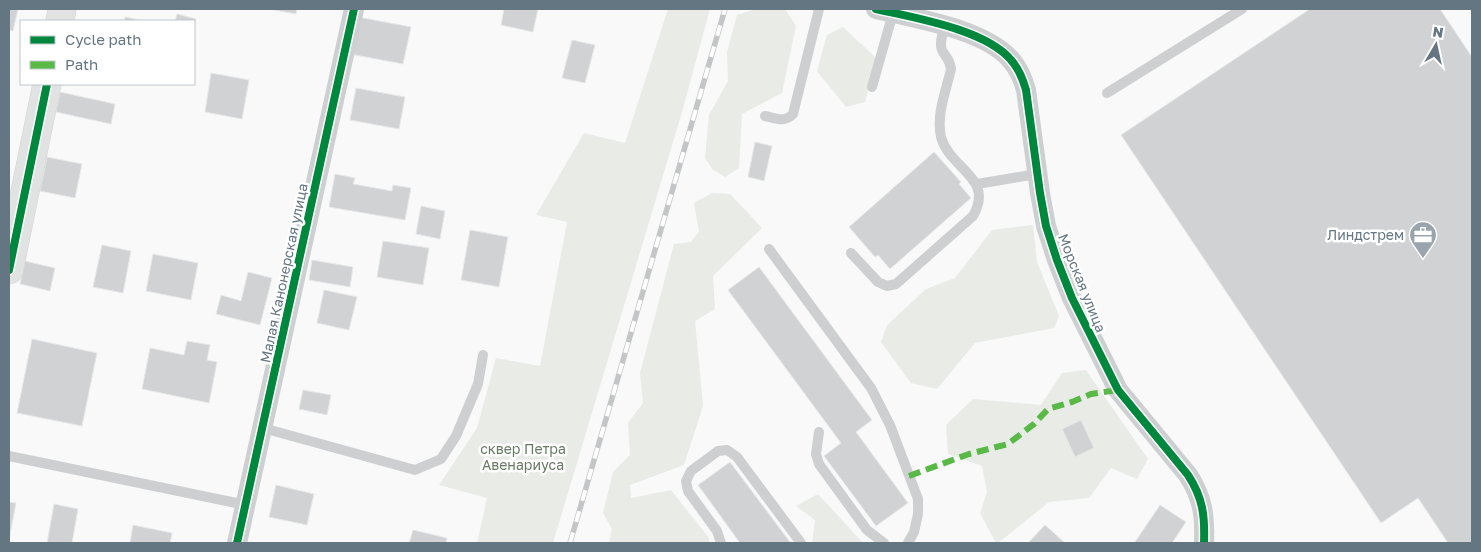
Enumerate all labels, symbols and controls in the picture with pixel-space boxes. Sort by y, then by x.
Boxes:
legend [20,20,195,85]
north arrow [1411,20,1461,70]
text: N [1432,22,1445,41]
text: Cycle path [65,30,141,48]
text: Path [65,55,98,73]
street label: Малая Канонерская улица [256,181,311,364]
office icon: Линдстрем [1408,220,1438,259]
place label: Линдстрем [1327,226,1404,243]
street label: Морская улица [1055,231,1110,335]
park label: сквер Петра Авенариуса [480,440,566,473]

